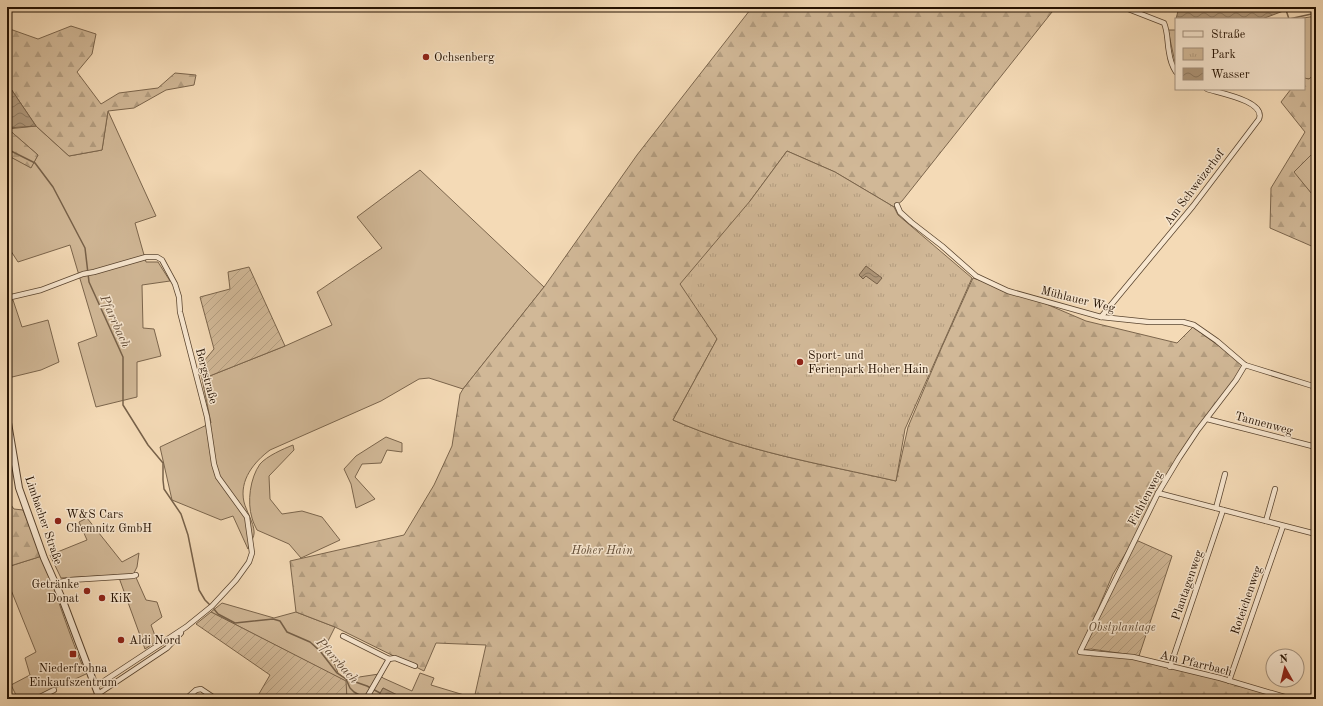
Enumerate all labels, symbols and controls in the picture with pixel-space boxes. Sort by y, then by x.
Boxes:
legend [1175,18,1305,90]
text: Straße [1211,29,1246,41]
text: Park [1211,49,1236,61]
marker: Ochsenberg [421,52,431,62]
place label: Ochsenberg [434,52,495,64]
text: Wasser [1211,69,1250,81]
street label: Am Schweizerhof [1163,147,1228,228]
street label: Mühlauer Weg [1039,285,1117,315]
water label: Pfarrbach [97,292,132,350]
street label: Bergstraße [193,347,219,406]
place label: Sport- und Ferienpark Hoher Hain [808,350,929,376]
marker: Sport- und Ferienpark Hoher Hain [795,357,805,367]
street label: Tannenweg [1233,410,1295,438]
street label: Fichtenweg [1126,469,1166,528]
street label: Limbacher Straße [22,475,64,567]
place label: W&S Cars Chemnitz GmbH [66,509,152,535]
marker: W&S Cars Chemnitz GmbH [53,516,63,526]
park label: Hoher Hain [570,545,633,557]
street label: Plantagenweg [1170,548,1206,622]
street label: Roteichenweg [1230,564,1265,636]
place label: Getränke Donat [32,579,79,605]
marker: Getränke Donat [82,586,92,596]
marker: KiK [97,593,107,603]
place label: KiK [110,593,131,605]
park label: Obstplantage [1088,622,1156,634]
marker: Aldi Nord [116,635,126,645]
place label: Aldi Nord [129,635,181,647]
water label: Pfarrbach [313,635,361,686]
north arrow [1265,648,1305,688]
marker: Niederfrohna Einkaufszentrum [68,649,78,659]
street label: Am Pfarrbach [1159,649,1233,679]
text: N [1279,653,1289,666]
place label: Niederfrohna Einkaufszentrum [29,663,118,689]

